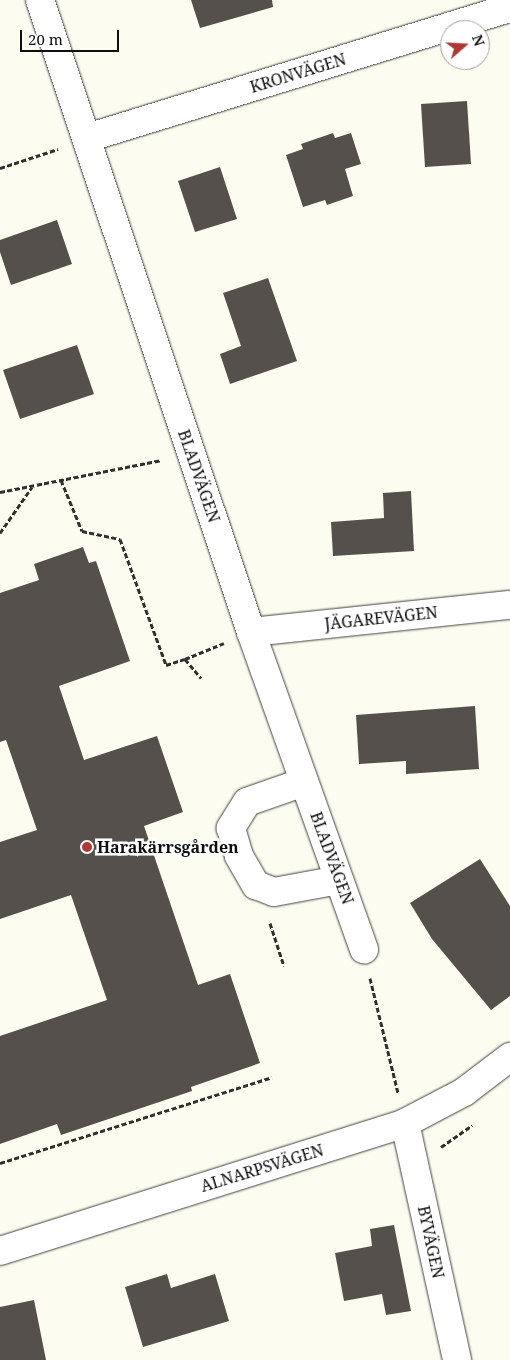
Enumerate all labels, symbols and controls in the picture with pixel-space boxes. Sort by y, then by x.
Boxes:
scale bar [22,20,121,52]
north arrow [440,20,490,70]
text: 20 m [28,29,63,49]
text: N [468,32,489,49]
street label: KRONVÄGEN [248,49,348,97]
street label: BLADVÄGEN [174,427,224,525]
street label: JÄGAREVÄGEN [324,603,438,633]
street label: BLADVÄGEN [306,809,358,907]
place label: Harakärrsgården [97,837,239,857]
marker: Harakärrsgården [81,841,93,853]
street label: ALNARPSVÄGEN [198,1140,326,1196]
street label: BYVÄGEN [414,1204,448,1280]

